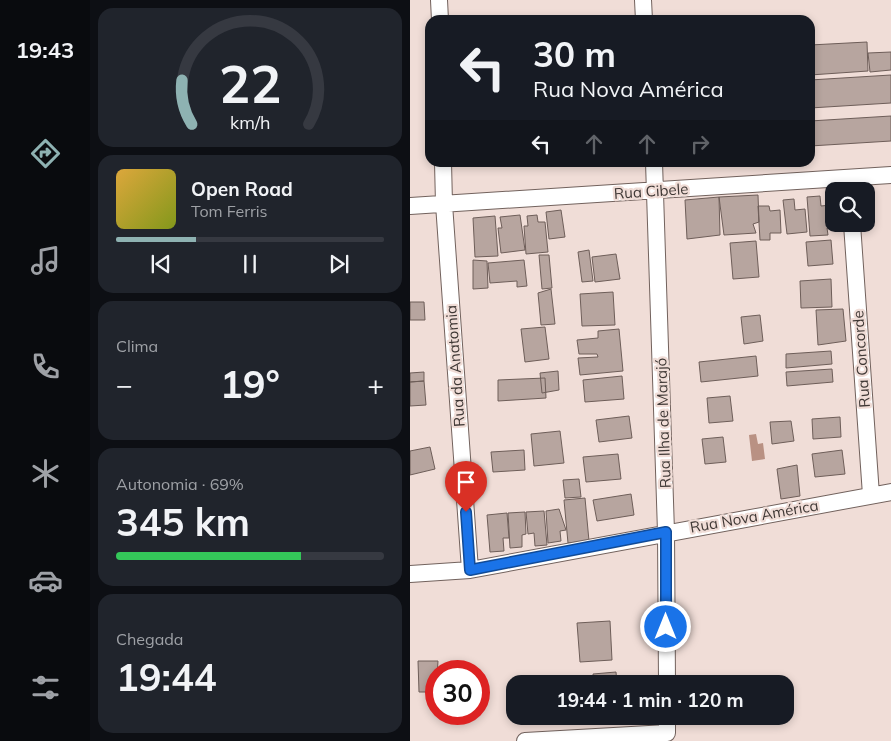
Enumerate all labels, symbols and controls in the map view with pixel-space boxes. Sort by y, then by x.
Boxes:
text: 30 m [533,32,616,76]
icon: left [450,35,515,100]
text: 19:43 [16,36,74,64]
text: 22 [219,51,281,116]
text: Rua Nova América [533,75,724,103]
text: km/h [230,111,270,133]
icon: left [527,130,555,158]
icon: ahead [580,130,608,158]
icon: ahead [633,130,661,158]
icon: right [686,130,714,158]
icon: directions [28,136,63,171]
text: Open Road [191,177,293,201]
street label: Rua Cibele [613,179,689,203]
map controls [825,182,875,232]
button: search [825,182,875,232]
text: Tom Ferris [191,201,268,221]
icon: music [28,243,63,278]
icon: previous [147,250,175,278]
icon: pause [236,250,264,278]
icon: next [325,250,353,278]
street label: Rua da Anatomia [441,304,469,428]
street label: Rua Concorde [848,310,874,408]
text: Clima [116,336,158,356]
icon: phone [28,349,63,384]
street label: Rua Ilha de Marajó [651,357,675,489]
text: 19° [220,360,280,408]
text: − [116,367,133,402]
text: + [367,367,384,402]
icon: climate [28,456,63,491]
pin [445,461,487,512]
icon: arrive [452,468,480,496]
text: Autonomia · 69% [116,474,244,494]
street label: Rua Nova América [688,495,820,537]
text: 345 km [116,498,250,546]
icon: car [28,563,63,598]
position arrow [639,600,691,652]
text: Chegada [116,629,183,649]
text: 19:44 [116,653,217,701]
speed limit sign: 30 [425,660,490,725]
icon: filters [28,670,63,705]
text: 19:44 · 1 min · 120 m [556,688,744,712]

